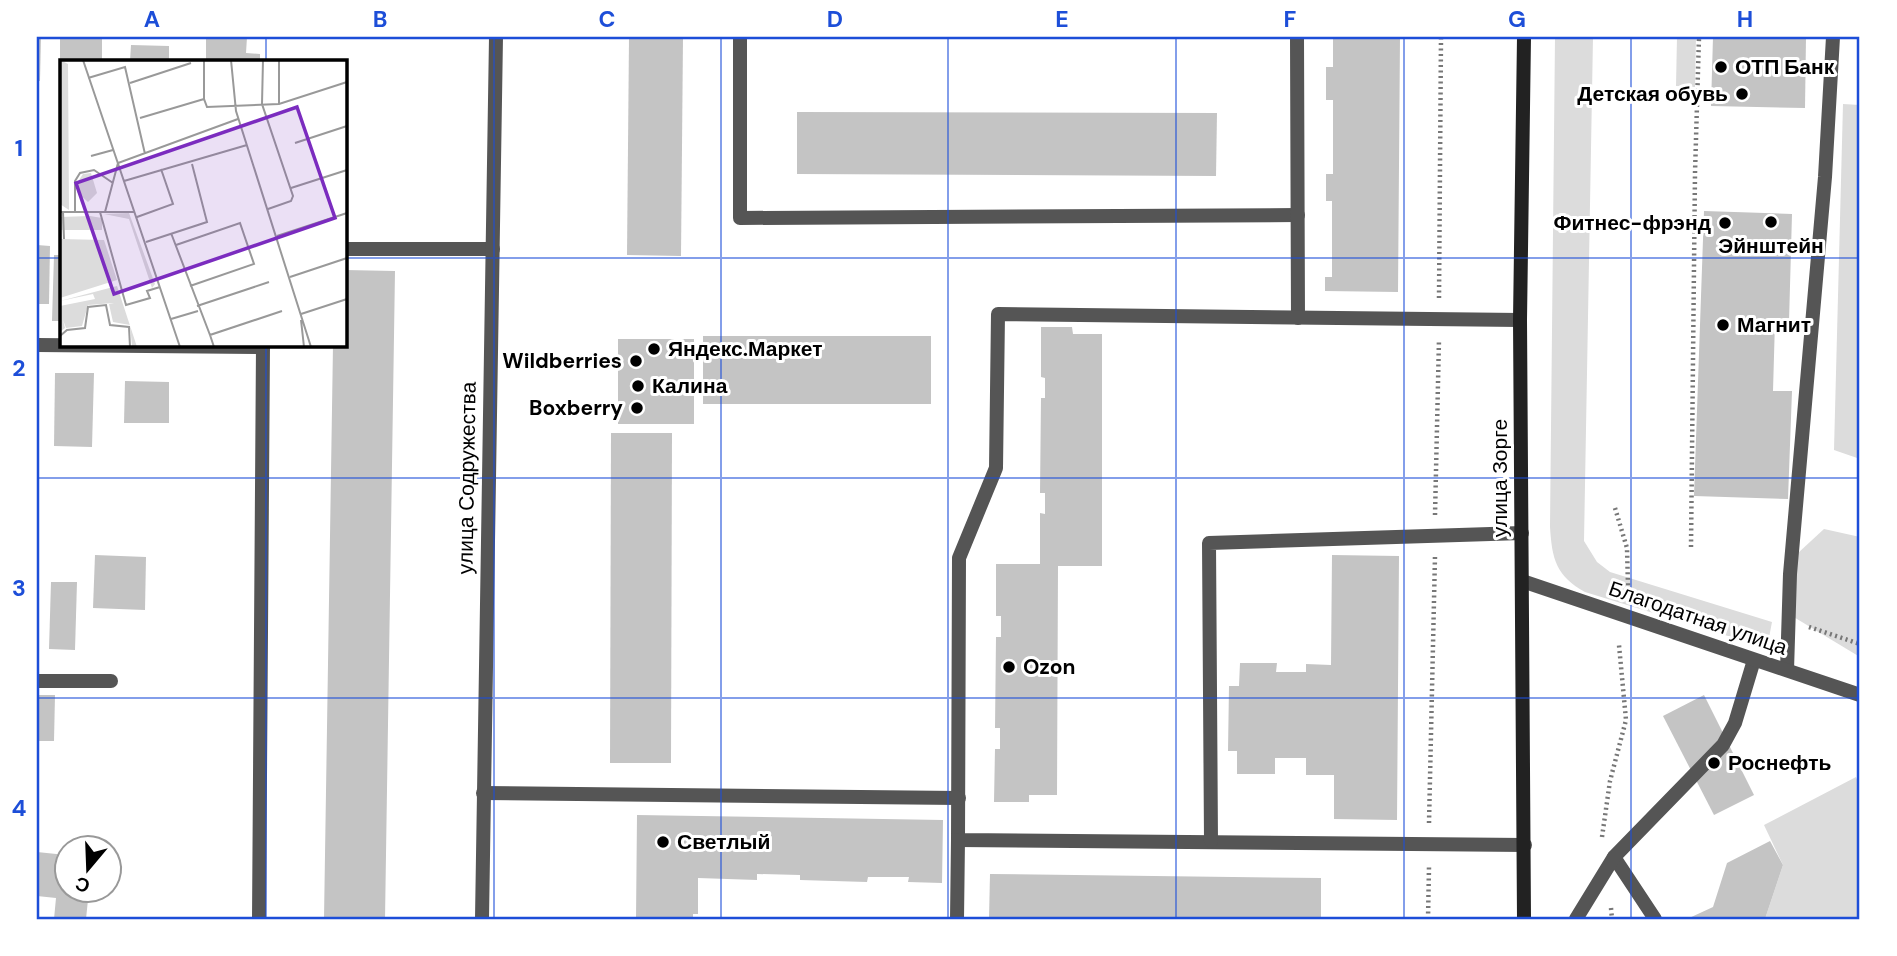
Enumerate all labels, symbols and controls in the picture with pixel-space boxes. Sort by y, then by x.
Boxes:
text: A [144,4,160,34]
text: B [373,4,387,34]
text: C [599,4,615,34]
text: D [827,4,843,34]
text: E [1055,4,1069,34]
text: F [1284,4,1297,34]
text: G [1508,4,1526,34]
text: H [1737,4,1753,34]
place label: ОТП Банк [1735,53,1835,81]
marker: ОТП Банк [1713,59,1729,75]
inset map [60,60,346,346]
place label: Детская обувь [1577,80,1728,108]
marker: Детская обувь [1734,86,1750,102]
text: 1 [15,133,23,163]
place label: Фитнес-фрэнд [1553,209,1711,237]
marker: Эйнштейн [1763,214,1779,230]
marker: Фитнес-фрэнд [1717,215,1733,231]
place label: Эйнштейн [1718,232,1824,260]
place label: Магнит [1737,311,1811,339]
marker: Магнит [1715,317,1731,333]
place label: Яндекс.Маркет [668,335,822,363]
marker: Яндекс.Маркет [646,341,662,357]
place label: Wildberries [502,347,622,375]
text: 2 [12,353,26,383]
marker: Wildberries [628,353,644,369]
place label: Калина [652,372,728,400]
marker: Калина [630,378,646,394]
street label: улица Содружества [451,381,483,575]
place label: Boxberry [529,394,623,422]
marker: Boxberry [629,400,645,416]
street label: улица Зорге [1486,419,1514,537]
text: 3 [12,573,26,603]
street label: Благодатная улица [1605,574,1791,662]
place label: Ozon [1023,653,1076,681]
marker: Ozon [1001,659,1017,675]
place label: Роснефть [1728,749,1831,777]
marker: Роснефть [1706,755,1722,771]
text: 4 [12,793,27,823]
place label: Светлый [677,828,770,856]
north arrow [52,834,122,904]
marker: Светлый [655,834,671,850]
text: С [72,870,93,899]

